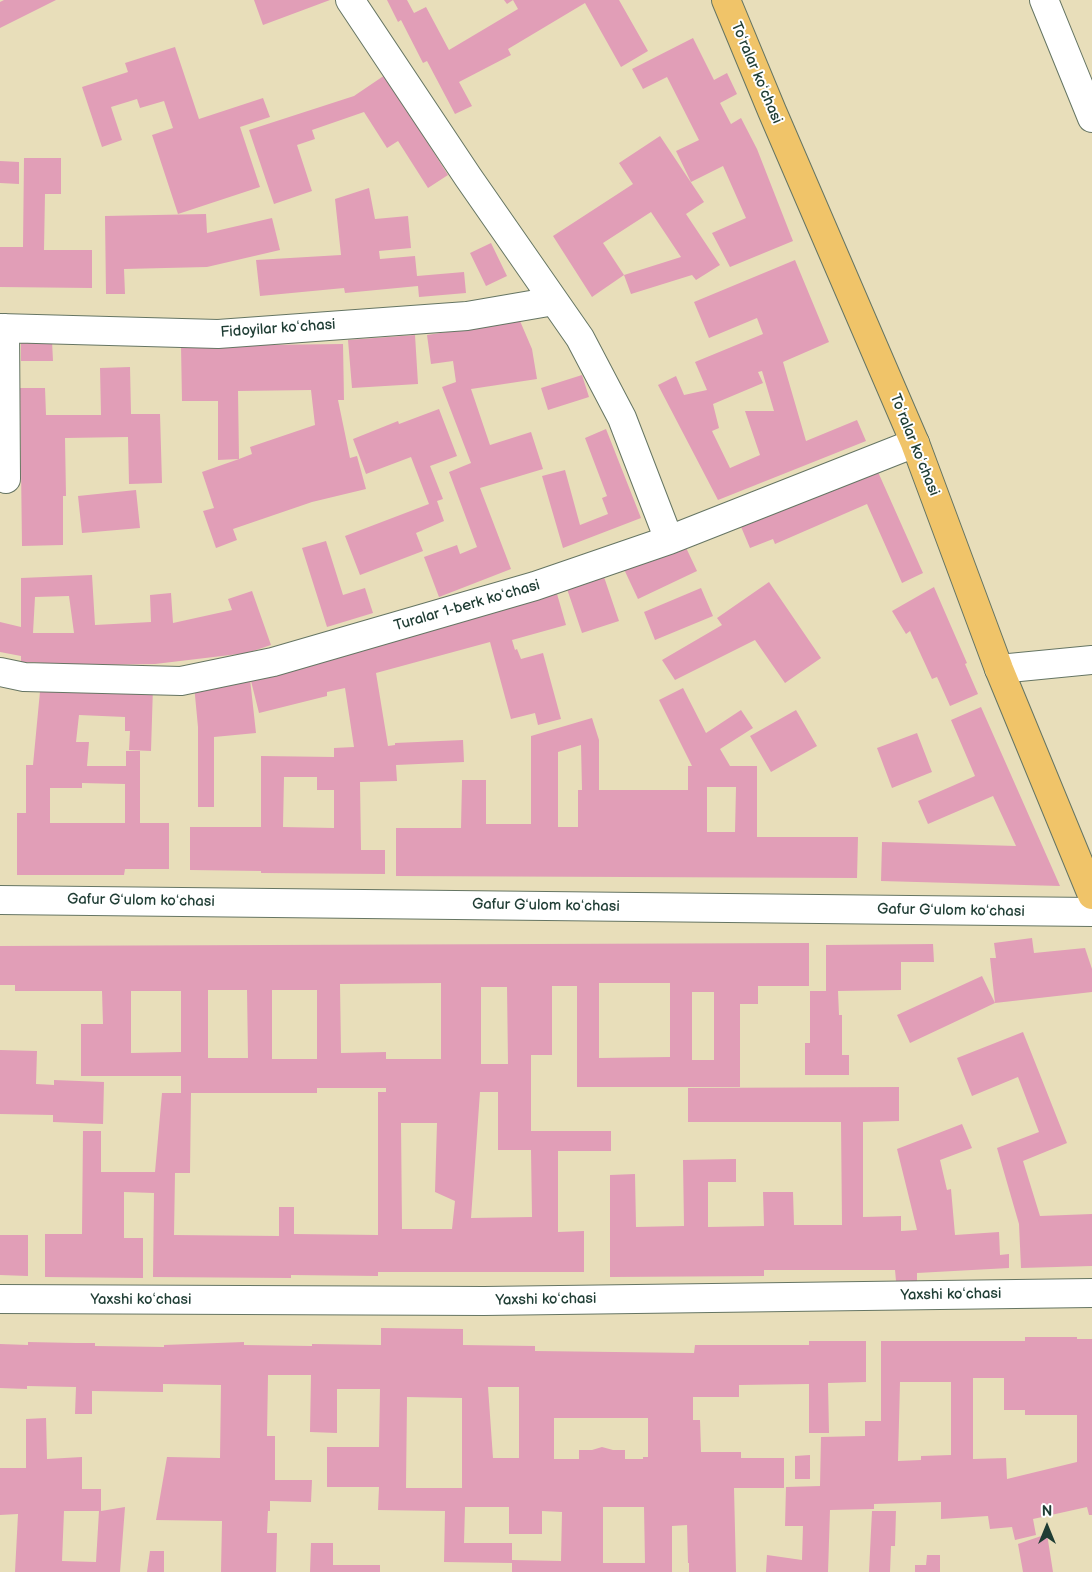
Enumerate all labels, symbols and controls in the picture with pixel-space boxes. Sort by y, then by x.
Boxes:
street label: Toʻralar koʻchasi [726,19,786,127]
street label: Fidoyilar koʻchasi [220,316,336,342]
street label: Toʻralar koʻchasi [885,391,943,499]
street label: Turalar 1-berk koʻchasi [392,577,542,635]
street label: Gafur Gʻulom koʻchasi [67,891,215,911]
street label: Gafur Gʻulom koʻchasi [472,896,620,916]
street label: Gafur Gʻulom koʻchasi [877,901,1025,921]
street label: Yaxshi koʻchasi [900,1285,1002,1305]
street label: Yaxshi koʻchasi [495,1290,597,1310]
street label: Yaxshi koʻchasi [91,1291,191,1309]
north arrow [1022,1502,1072,1552]
text: N [1042,1503,1052,1520]

